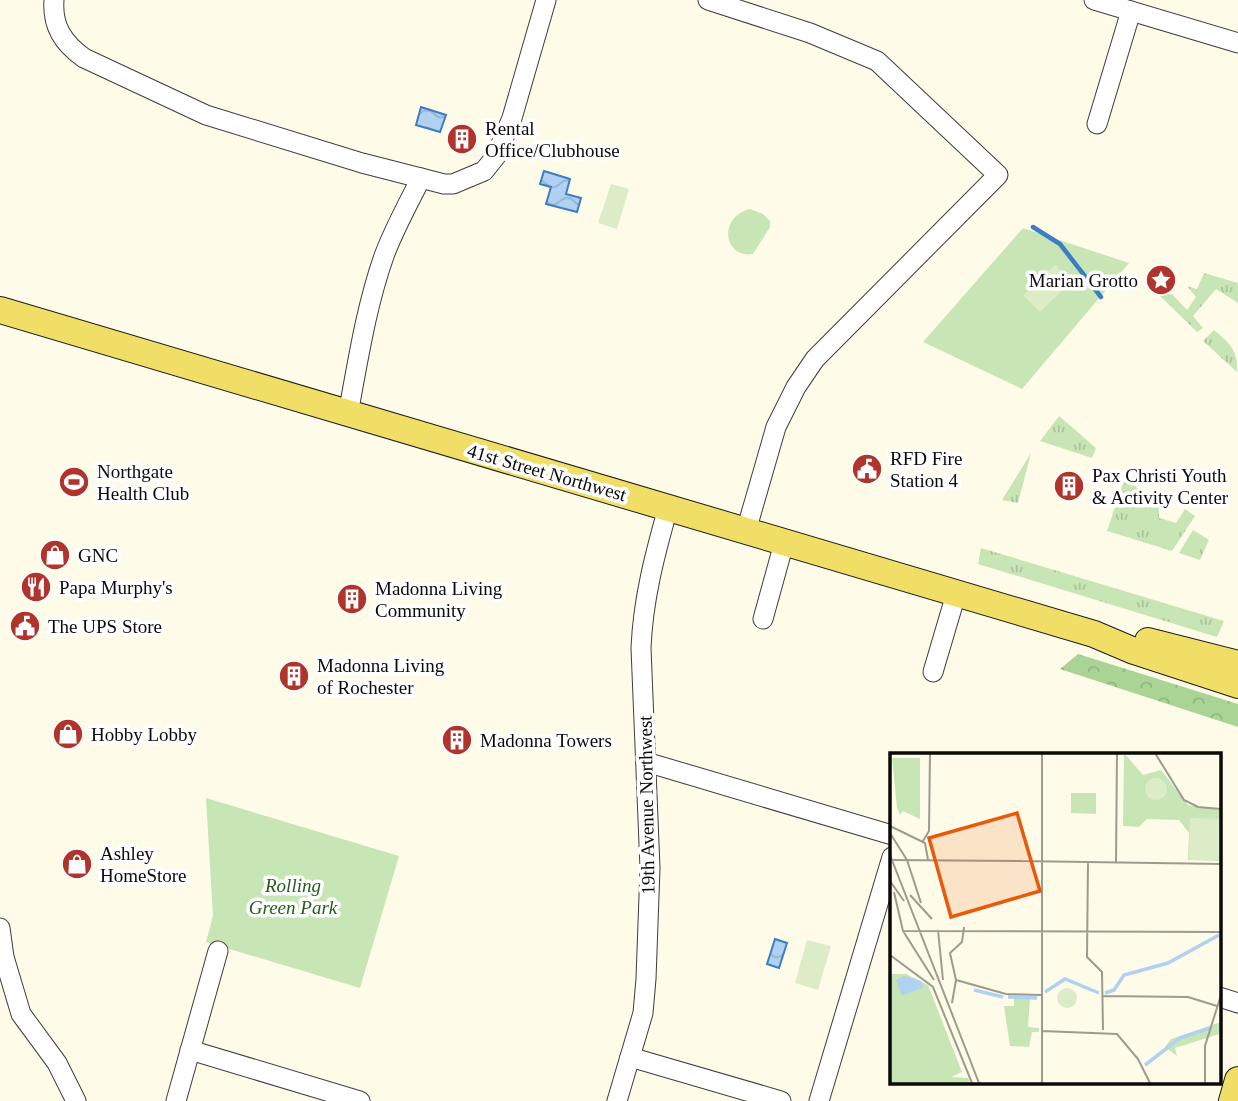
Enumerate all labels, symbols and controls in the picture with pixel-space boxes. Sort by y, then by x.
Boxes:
place label: Rental Office/Clubhouse [485,118,620,161]
building icon: Rental Office/Clubhouse [445,122,479,156]
place icon: Marian Grotto [1144,263,1178,297]
place label: Marian Grotto [1029,270,1138,291]
street label: 41st Street Northwest [465,440,630,505]
place label: RFD Fire Station 4 [890,448,962,491]
public building icon: RFD Fire Station 4 [850,452,884,486]
place label: Northgate Health Club [97,461,189,504]
sports icon: Northgate Health Club [57,465,91,499]
place label: Pax Christi Youth & Activity Center [1092,465,1229,508]
building icon: Pax Christi Youth & Activity Center [1052,469,1086,503]
shop icon: GNC [38,538,72,572]
place label: GNC [78,545,118,566]
restaurant icon: Papa Murphy's [19,570,53,604]
place label: Papa Murphy's [59,577,173,598]
place label: Madonna Living Community [375,578,503,621]
building icon: Madonna Living Community [335,582,369,616]
public building icon: The UPS Store [8,609,42,643]
place label: The UPS Store [48,616,162,637]
place label: Madonna Living of Rochester [317,655,445,698]
building icon: Madonna Living of Rochester [277,659,311,693]
street label: 19th Avenue Northwest [634,715,659,895]
shop icon: Hobby Lobby [51,717,85,751]
building icon: Madonna Towers [440,723,474,757]
place label: Hobby Lobby [91,724,198,745]
place label: Madonna Towers [480,730,612,751]
inset map [890,753,1220,1084]
place label: Ashley HomeStore [100,843,187,886]
shop icon: Ashley HomeStore [60,847,94,881]
park label: Rolling Green Park [249,875,338,918]

